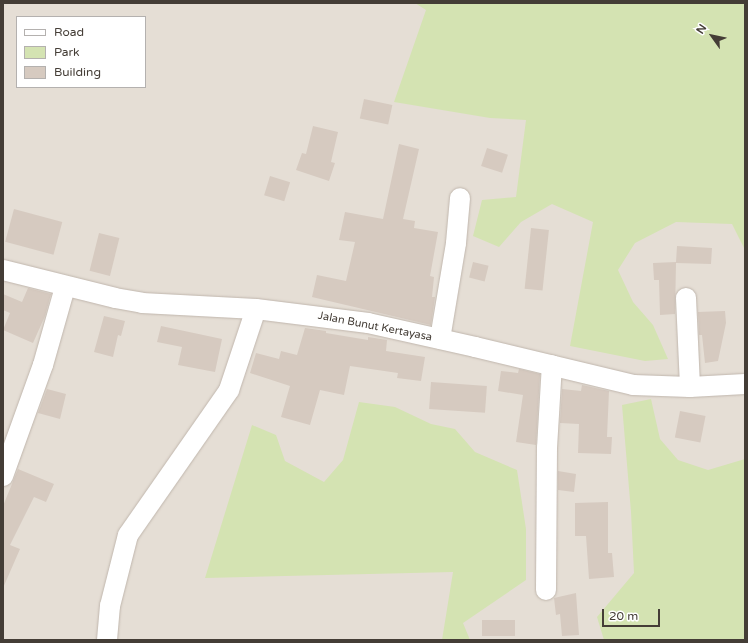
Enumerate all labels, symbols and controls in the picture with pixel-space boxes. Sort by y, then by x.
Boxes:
legend [16,16,146,88]
north arrow [692,16,732,56]
text: N [694,22,709,36]
text: Road [54,25,84,39]
text: Park [54,45,80,59]
text: Building [54,65,101,79]
street label: Jalan Bunut Kertayasa [317,309,433,345]
scale bar [604,601,662,627]
text: 20 m [609,609,638,623]

